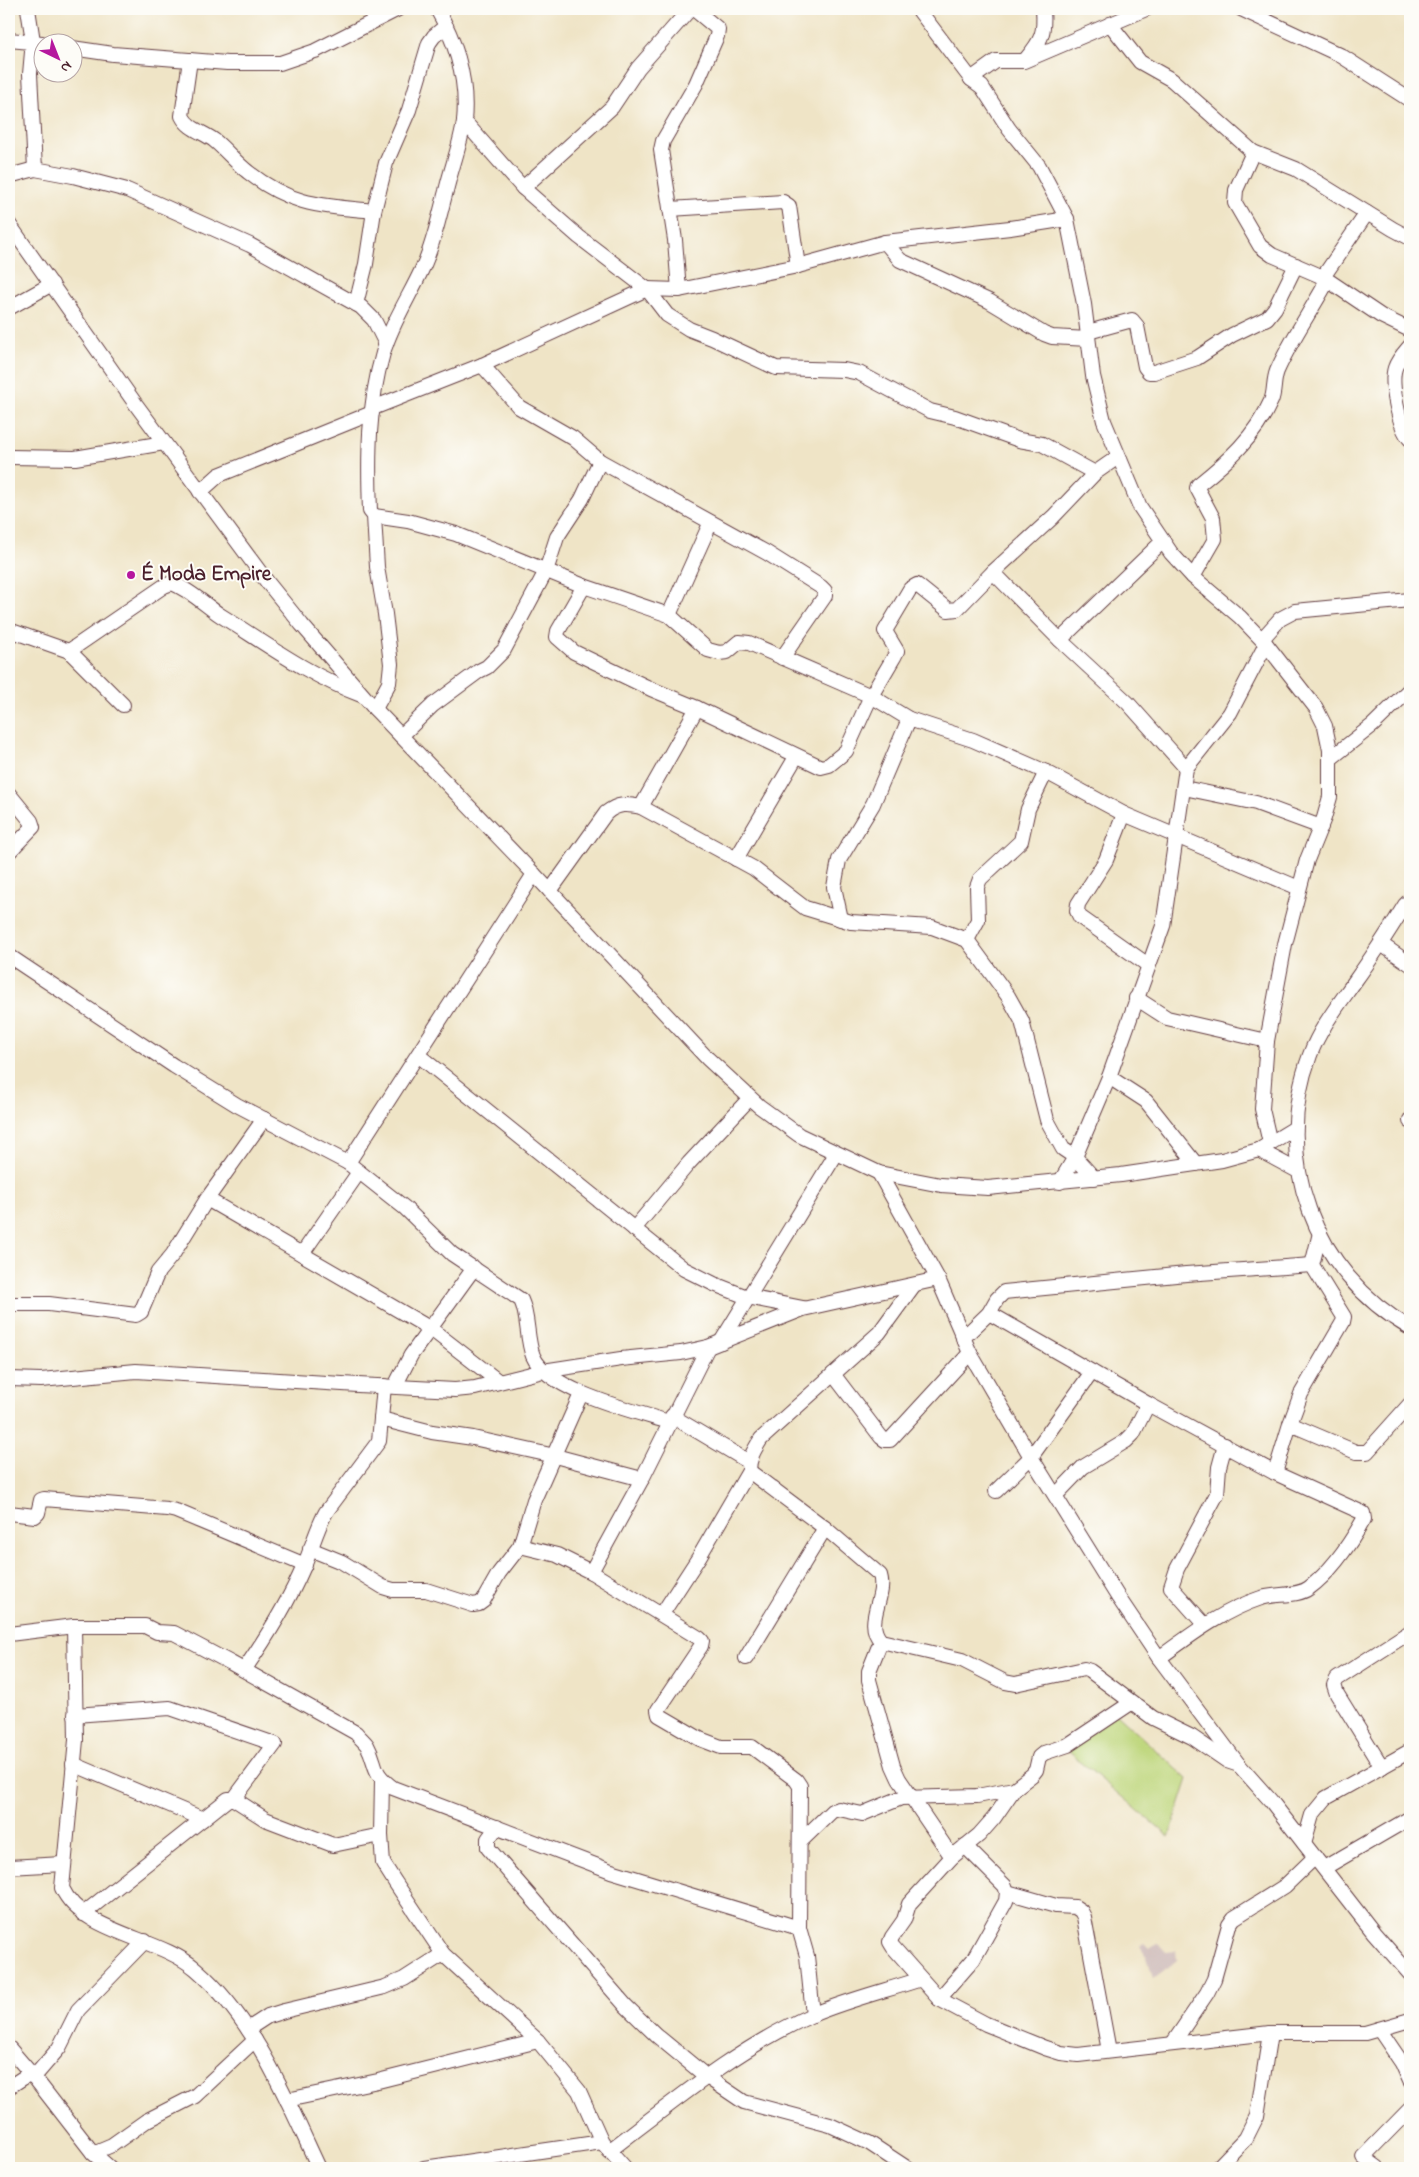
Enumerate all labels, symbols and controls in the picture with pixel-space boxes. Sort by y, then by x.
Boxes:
north arrow [32,32,82,82]
text: N [55,56,76,77]
place label: É Moda Empire [141,560,272,590]
marker: É Moda Empire [125,569,137,581]

